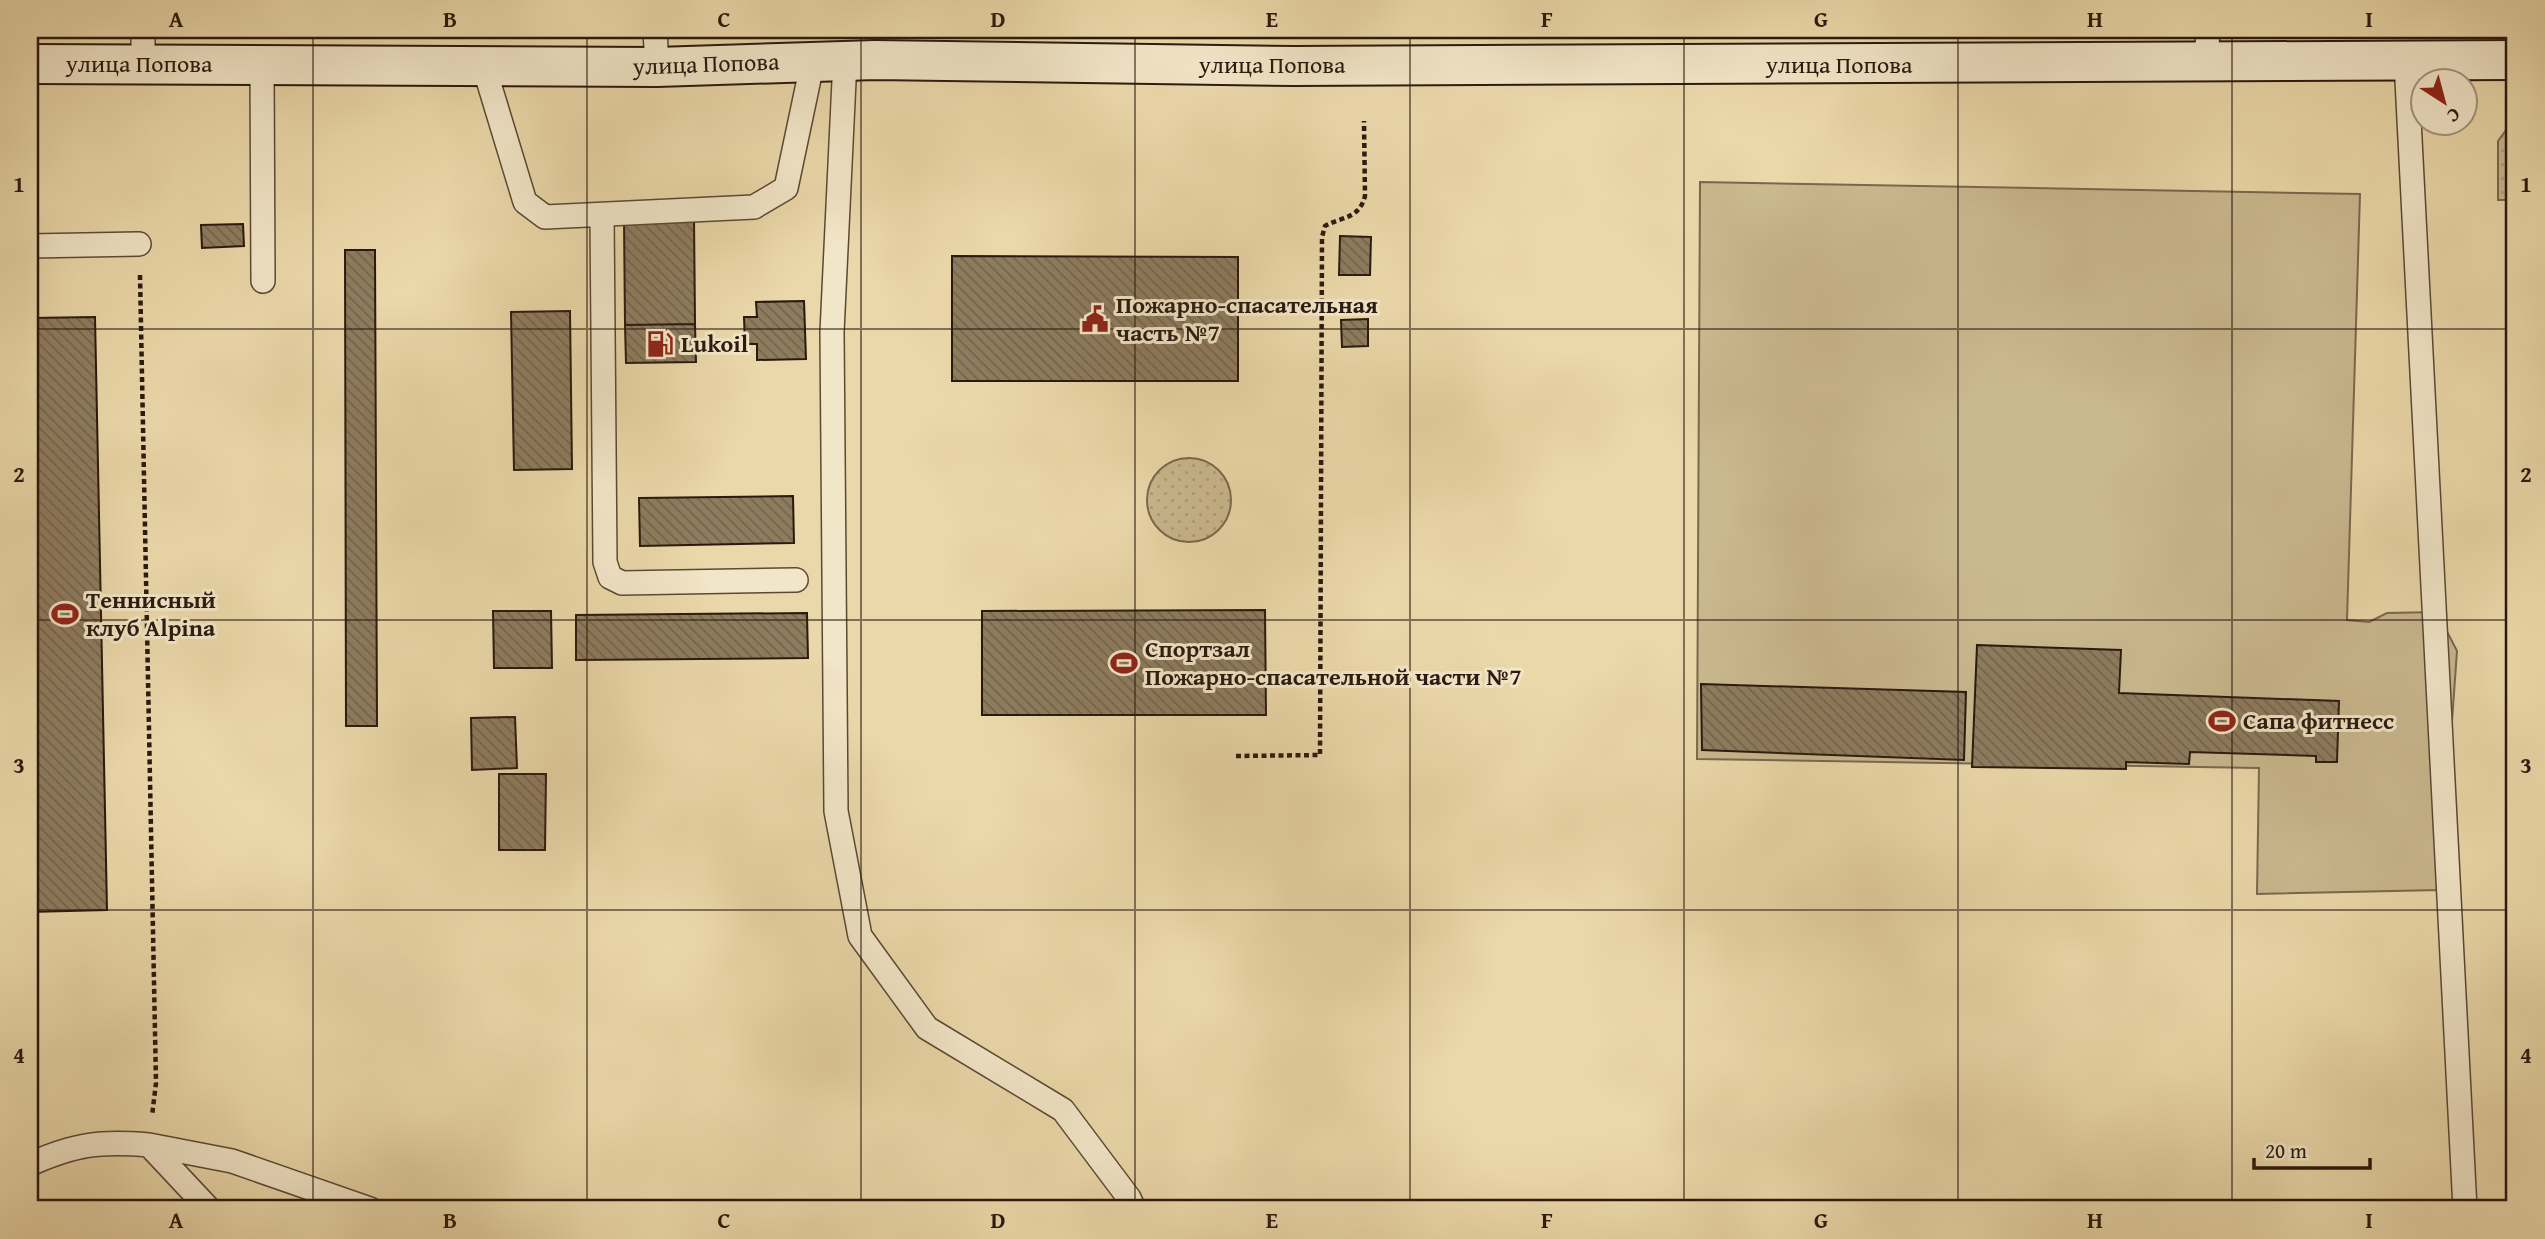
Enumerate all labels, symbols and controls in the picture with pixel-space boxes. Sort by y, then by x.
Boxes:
text: A [169,2,184,35]
text: B [443,2,457,35]
text: C [717,2,731,35]
text: D [991,2,1006,35]
text: E [1266,2,1278,35]
text: F [1541,2,1553,35]
text: G [1814,2,1828,35]
text: H [2087,2,2103,35]
text: I [2365,2,2373,35]
street label: улица Попова [631,43,780,84]
street label: улица Попова [65,46,213,81]
street label: улица Попова [1198,47,1346,82]
street label: улица Попова [1765,47,1913,82]
north arrow [2408,66,2478,136]
text: С [2441,101,2467,130]
text: 1 [13,167,25,200]
text: 1 [2520,167,2532,200]
place label: Пожарно-спасательная часть №7 [1116,287,1378,350]
public building icon: Пожарно-спасательная часть №7 [1080,304,1110,334]
place label: Lukoil [681,326,749,361]
fuel station icon: Lukoil [645,329,675,359]
text: 2 [13,457,25,490]
text: 2 [2520,457,2532,490]
place label: Теннисный клуб Alpina [86,582,216,645]
sports icon: Теннисный клуб Alpina [50,599,80,629]
place label: Спортзал Пожарно-спасательной части №7 [1145,631,1522,694]
sports icon: Спортзал Пожарно-спасательной части №7 [1109,648,1139,678]
place label: Сапа фитнесс [2243,703,2394,738]
sports icon: Сапа фитнесс [2207,706,2237,736]
text: 3 [13,748,25,781]
text: 3 [2520,748,2532,781]
text: 4 [13,1038,25,1071]
text: 4 [2520,1038,2532,1071]
scale bar [2254,1127,2370,1171]
text: 20 m [2265,1135,2307,1166]
text: A [169,1203,184,1236]
text: B [443,1203,457,1236]
text: C [717,1203,731,1236]
text: D [991,1203,1006,1236]
text: E [1266,1203,1278,1236]
text: F [1541,1203,1553,1236]
text: G [1814,1203,1828,1236]
text: H [2087,1203,2103,1236]
text: I [2365,1203,2373,1236]

